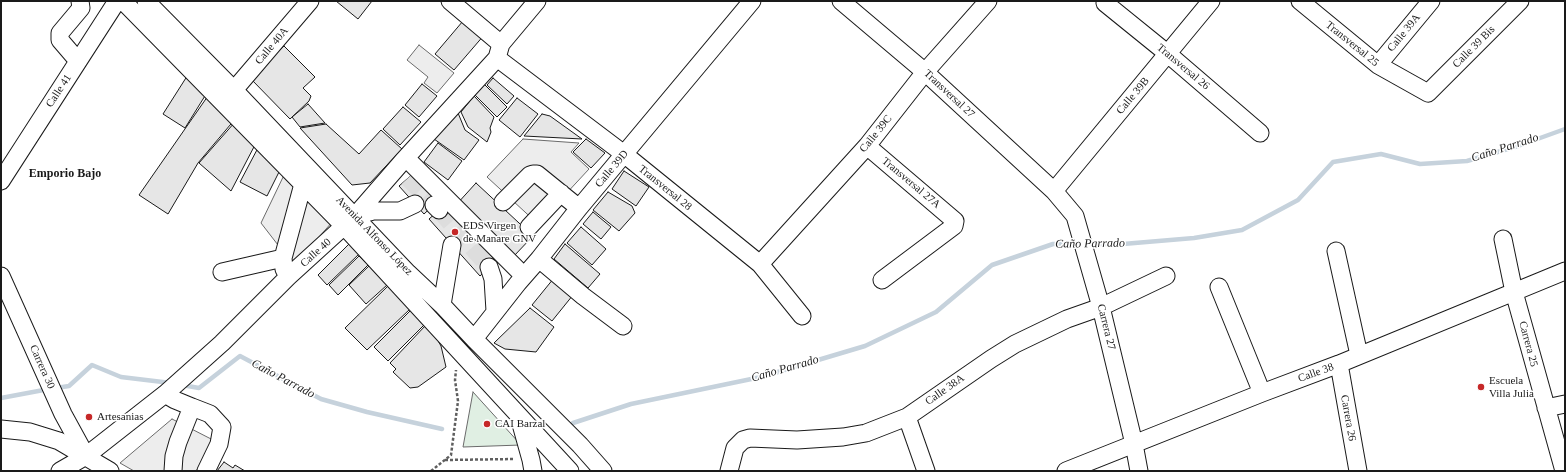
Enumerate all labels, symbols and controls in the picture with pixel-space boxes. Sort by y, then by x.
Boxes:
street label: Calle 39A [1385,11,1423,55]
street label: Transversal 25 [1323,19,1381,69]
street label: Calle 39 Bis [1450,23,1498,71]
street label: Calle 40A [253,25,291,67]
street label: Transversal 26 [1154,41,1212,93]
street label: Transversal 27 [921,67,977,121]
street label: Calle 41 [43,72,75,110]
street label: Calle 39B [1114,75,1152,117]
street label: Calle 39C [857,113,895,155]
water label: Caño Parrado [1470,130,1540,166]
street label: Calle 39D [593,148,631,190]
street label: Transversal 27A [879,155,943,211]
street label: Transversal 28 [636,163,694,213]
district label: Emporio Bajo [29,167,101,181]
street label: Avenida Alfonso López [333,194,415,278]
place label: EDS Virgen de Manare GNV [463,219,536,245]
marker: EDS Virgen de Manare GNV [450,227,460,237]
street label: Calle 40 [298,236,334,270]
water label: Caño Parrado [1055,236,1125,252]
street label: Carrera 27 [1094,303,1118,351]
street label: Carrera 25 [1516,320,1540,368]
street label: Carrera 30 [26,343,58,391]
water label: Caño Parrado [750,352,820,386]
water label: Caño Parrado [249,356,317,402]
street label: Calle 38 [1296,360,1336,386]
street label: Calle 38A [923,372,967,408]
place label: Escuela Villa Julia [1489,374,1534,400]
marker: Escuela Villa Julia [1476,382,1486,392]
street label: Carrera 26 [1337,394,1359,442]
place label: Artesanias [97,410,143,424]
marker: Artesanias [84,412,94,422]
place label: CAI Barzal [495,417,545,431]
marker: CAI Barzal [482,419,492,429]

